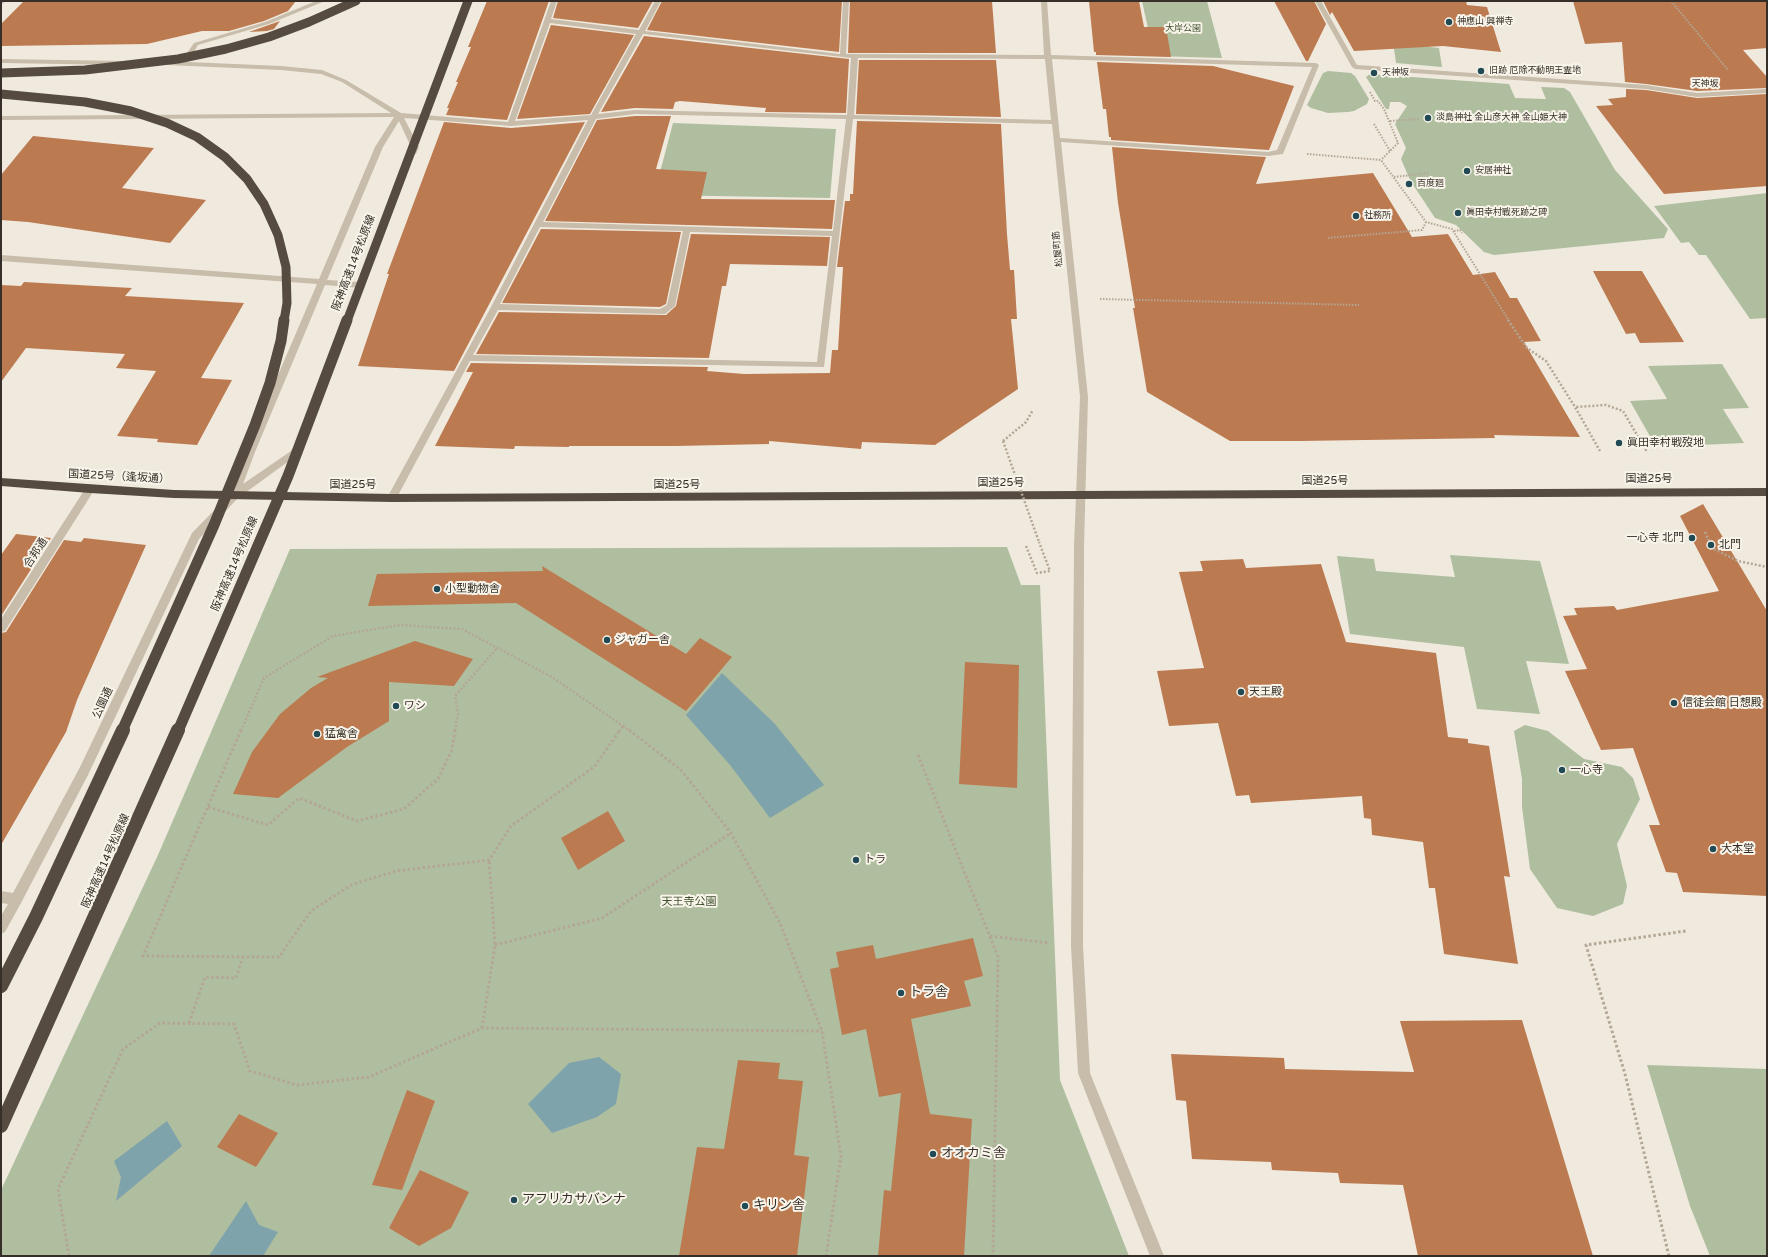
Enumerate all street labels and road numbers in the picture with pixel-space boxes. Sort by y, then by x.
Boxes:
street label: 天神坂 [1691,78,1719,90]
street label: 阪神高速14号松原線 [330,213,378,313]
street label: 松屋町筋 [1051,231,1065,267]
street label: 国道25号（逢坂通） [68,468,170,486]
street label: 国道25号 [1626,472,1672,486]
street label: 国道25号 [1302,474,1348,488]
street label: 国道25号 [978,476,1024,490]
street label: 国道25号 [330,478,376,492]
street label: 国道25号 [654,478,700,492]
street label: 阪神高速14号松原線 [209,515,261,613]
street label: 合邦通 [21,536,51,570]
street label: 公園通 [90,685,116,721]
street label: 阪神高速14号松原線 [79,812,133,910]

